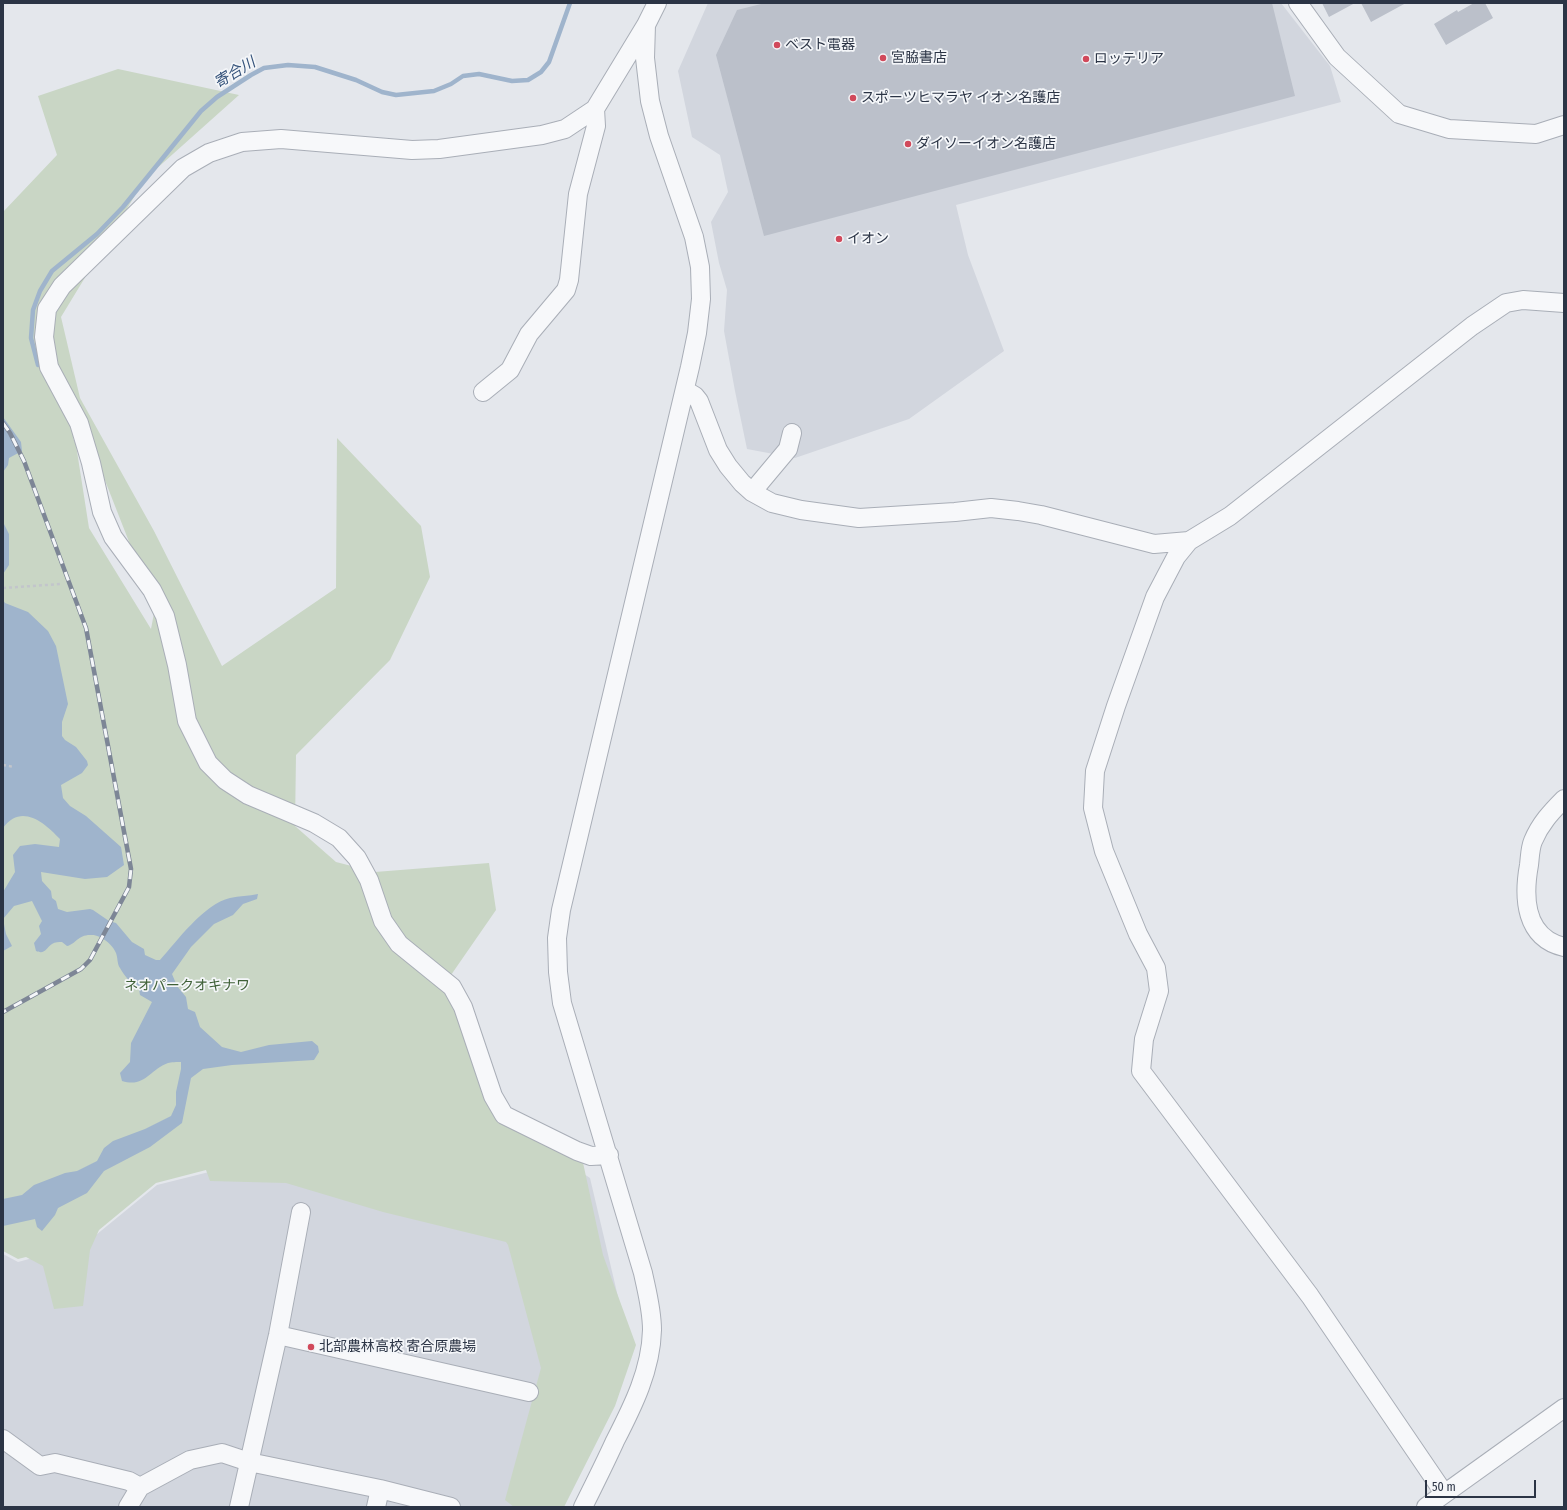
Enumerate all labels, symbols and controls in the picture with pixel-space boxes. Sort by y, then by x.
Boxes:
place label: ベスト電器 [785,37,855,53]
marker: ベスト電器 [772,40,782,50]
place label: 宮脇書店 [891,50,947,66]
place label: ロッテリア [1094,51,1164,67]
marker: 宮脇書店 [878,53,888,63]
water label: 寄合川 [211,54,259,92]
marker: ロッテリア [1081,54,1091,64]
place label: スポーツヒマラヤ イオン名護店 [861,90,1060,106]
marker: スポーツヒマラヤ イオン名護店 [848,93,858,103]
place label: ダイソーイオン名護店 [916,136,1056,152]
marker: ダイソーイオン名護店 [903,139,913,149]
place label: イオン [847,231,889,247]
marker: イオン [834,234,844,244]
park label: ネオパークオキナワ [124,978,250,994]
place label: 北部農林高校 寄合原農場 [319,1339,476,1355]
marker: 北部農林高校 寄合原農場 [306,1342,316,1352]
scale bar [1427,1472,1538,1498]
text: 50 m [1432,1480,1456,1494]

